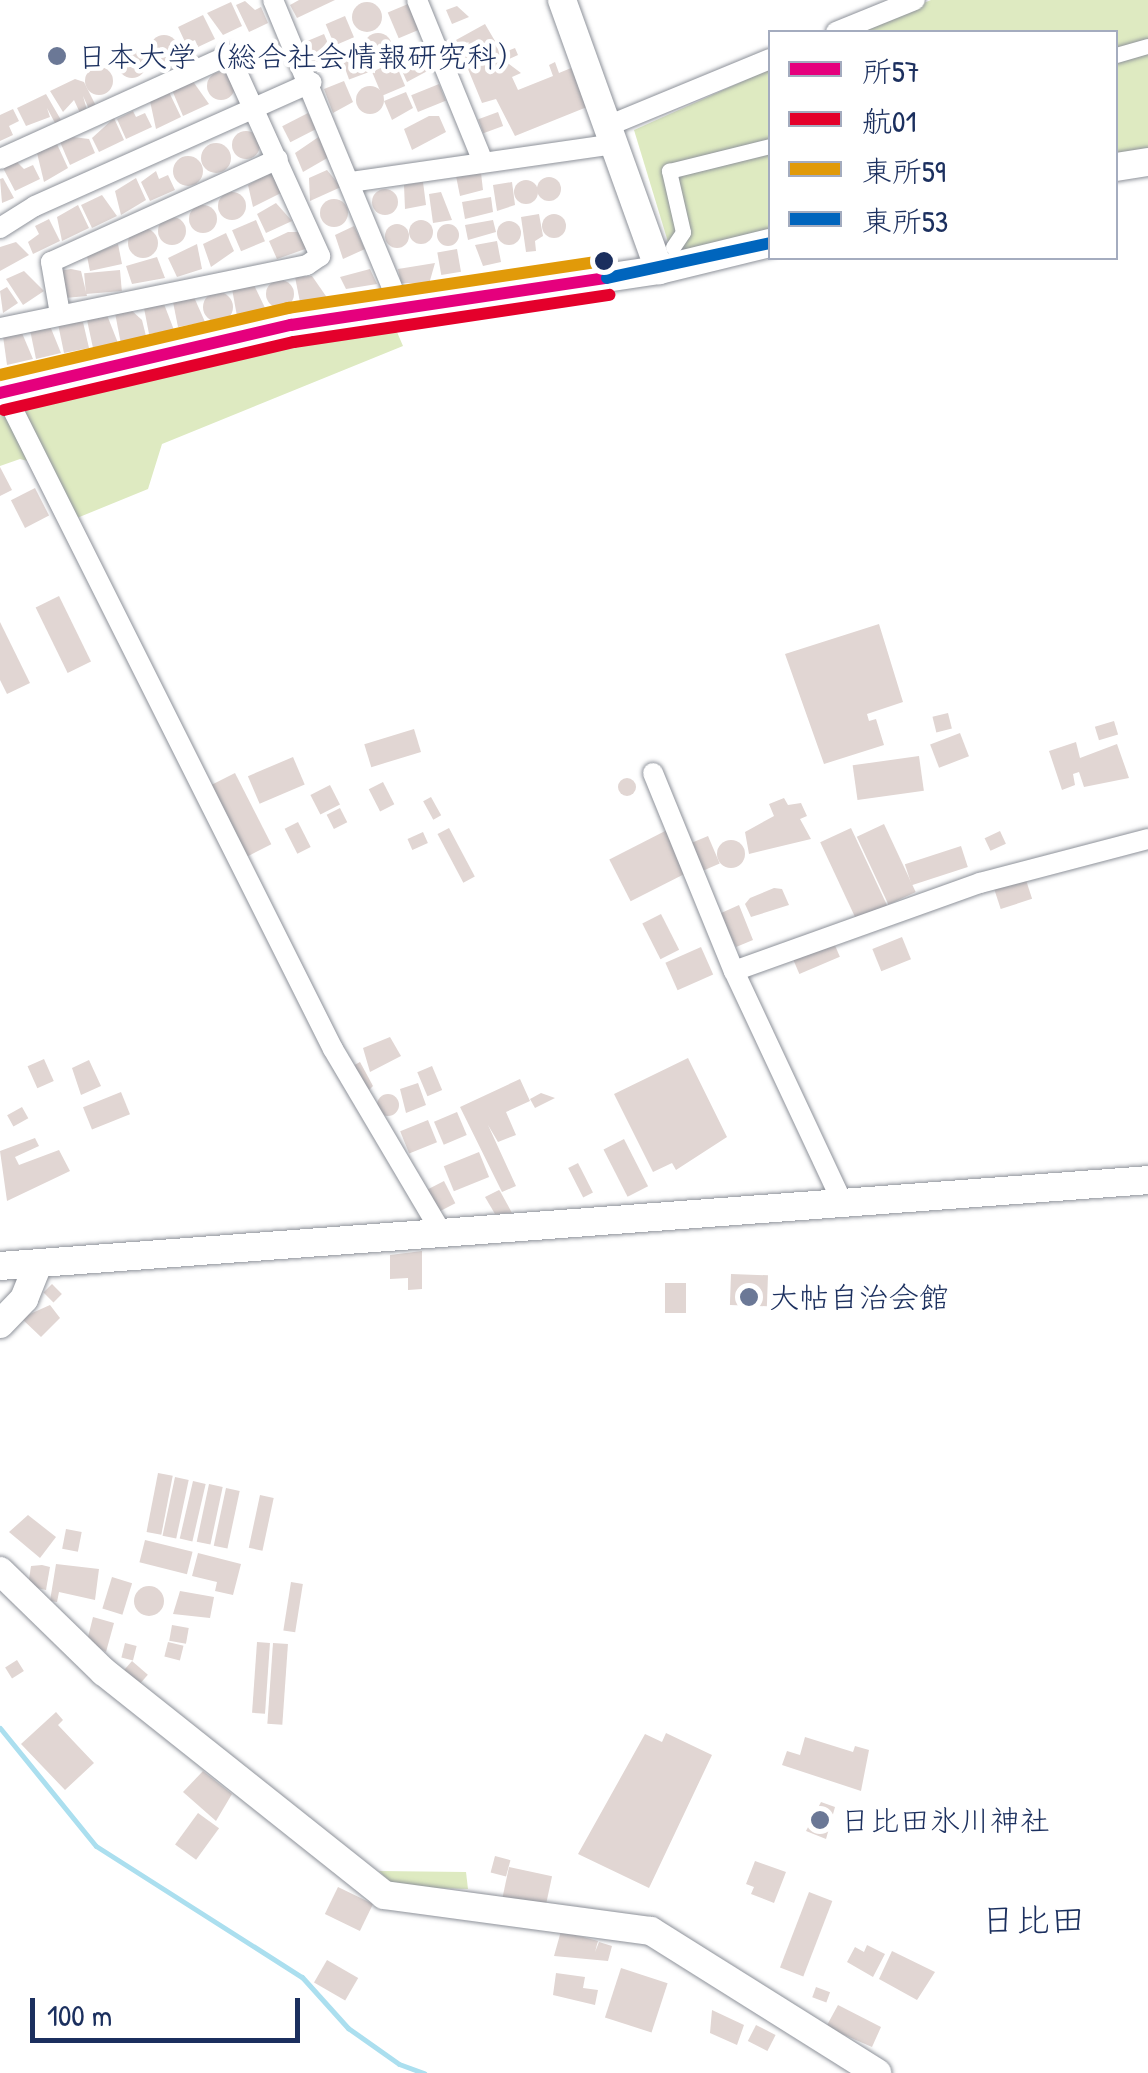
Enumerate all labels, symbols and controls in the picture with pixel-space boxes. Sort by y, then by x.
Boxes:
legend [768,30,1118,260]
place label: 日本大学（総合社会情報研究科） [77,38,527,74]
marker: 日本大学（総合社会情報研究科） [46,45,68,67]
text: 所57 [862,51,920,91]
text: 航01 [862,101,916,141]
text: 東所59 [862,151,946,191]
text: 東所53 [862,201,948,241]
unlabelled marker [594,251,614,271]
place label: 大帖自治会館 [769,1279,949,1315]
marker: 大帖自治会館 [738,1286,760,1308]
place label: 日比田氷川神社 [840,1802,1050,1838]
marker: 日比田氷川神社 [809,1809,831,1831]
district label: 日比田 [981,1899,1085,1941]
scale bar [35,1978,305,2040]
text: 100 m [47,1995,112,2035]

